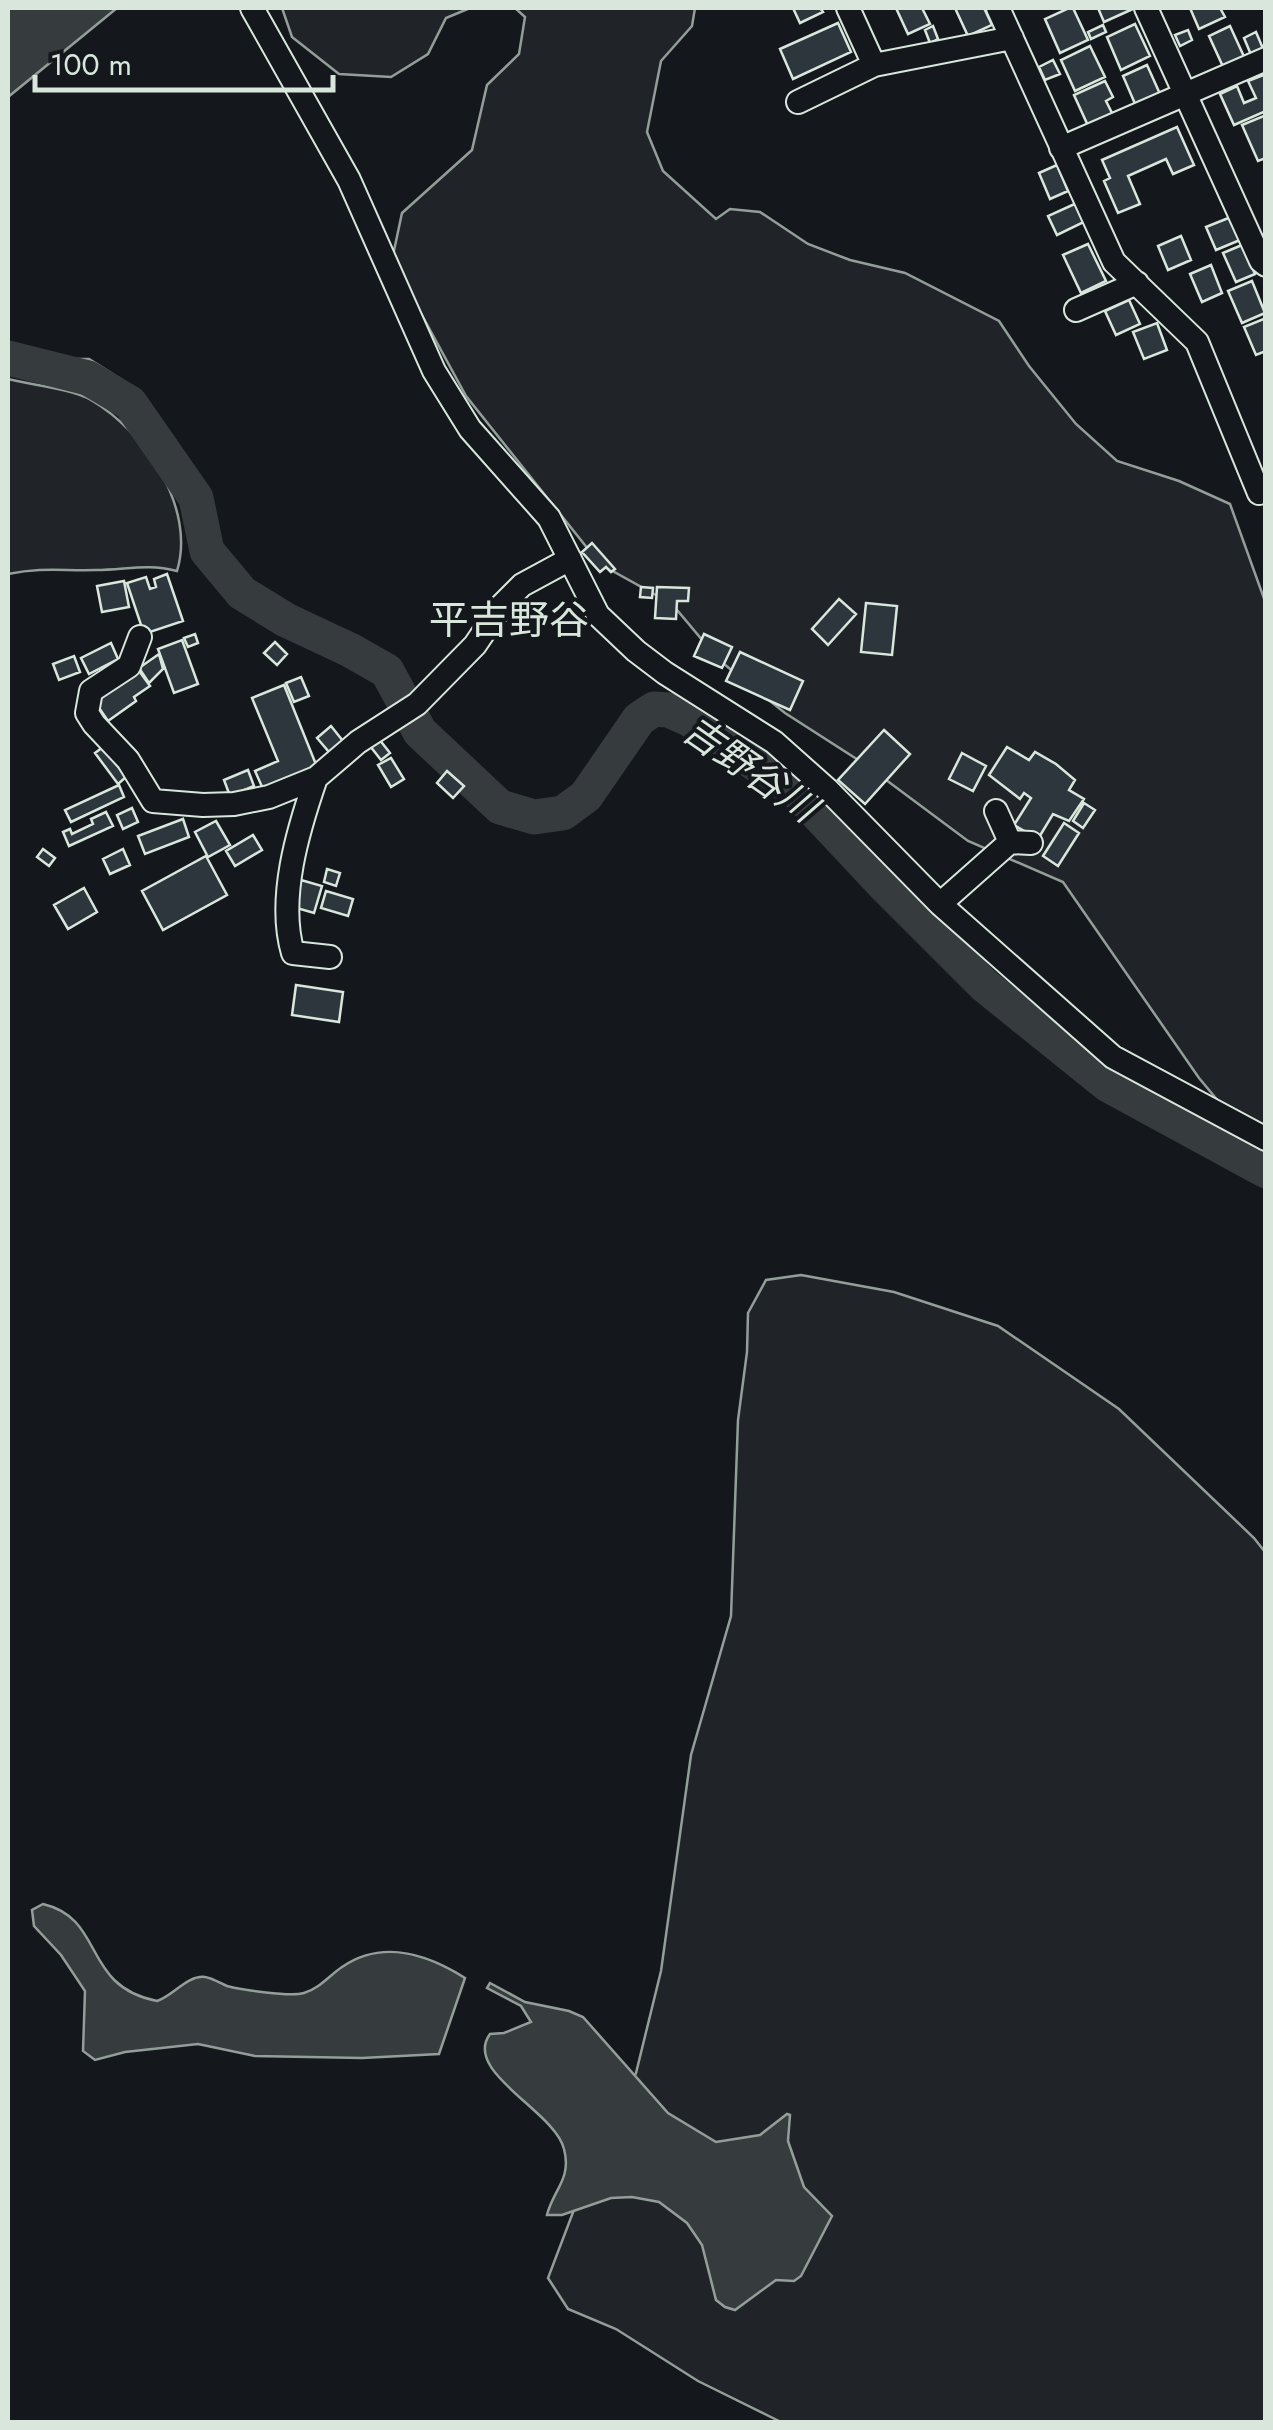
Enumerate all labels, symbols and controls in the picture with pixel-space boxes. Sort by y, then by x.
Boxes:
scale bar [35,30,332,92]
text: 100 m [50,43,132,86]
district label: 平吉野谷 [429,591,589,649]
water label: 吉野谷川 [672,702,832,837]

